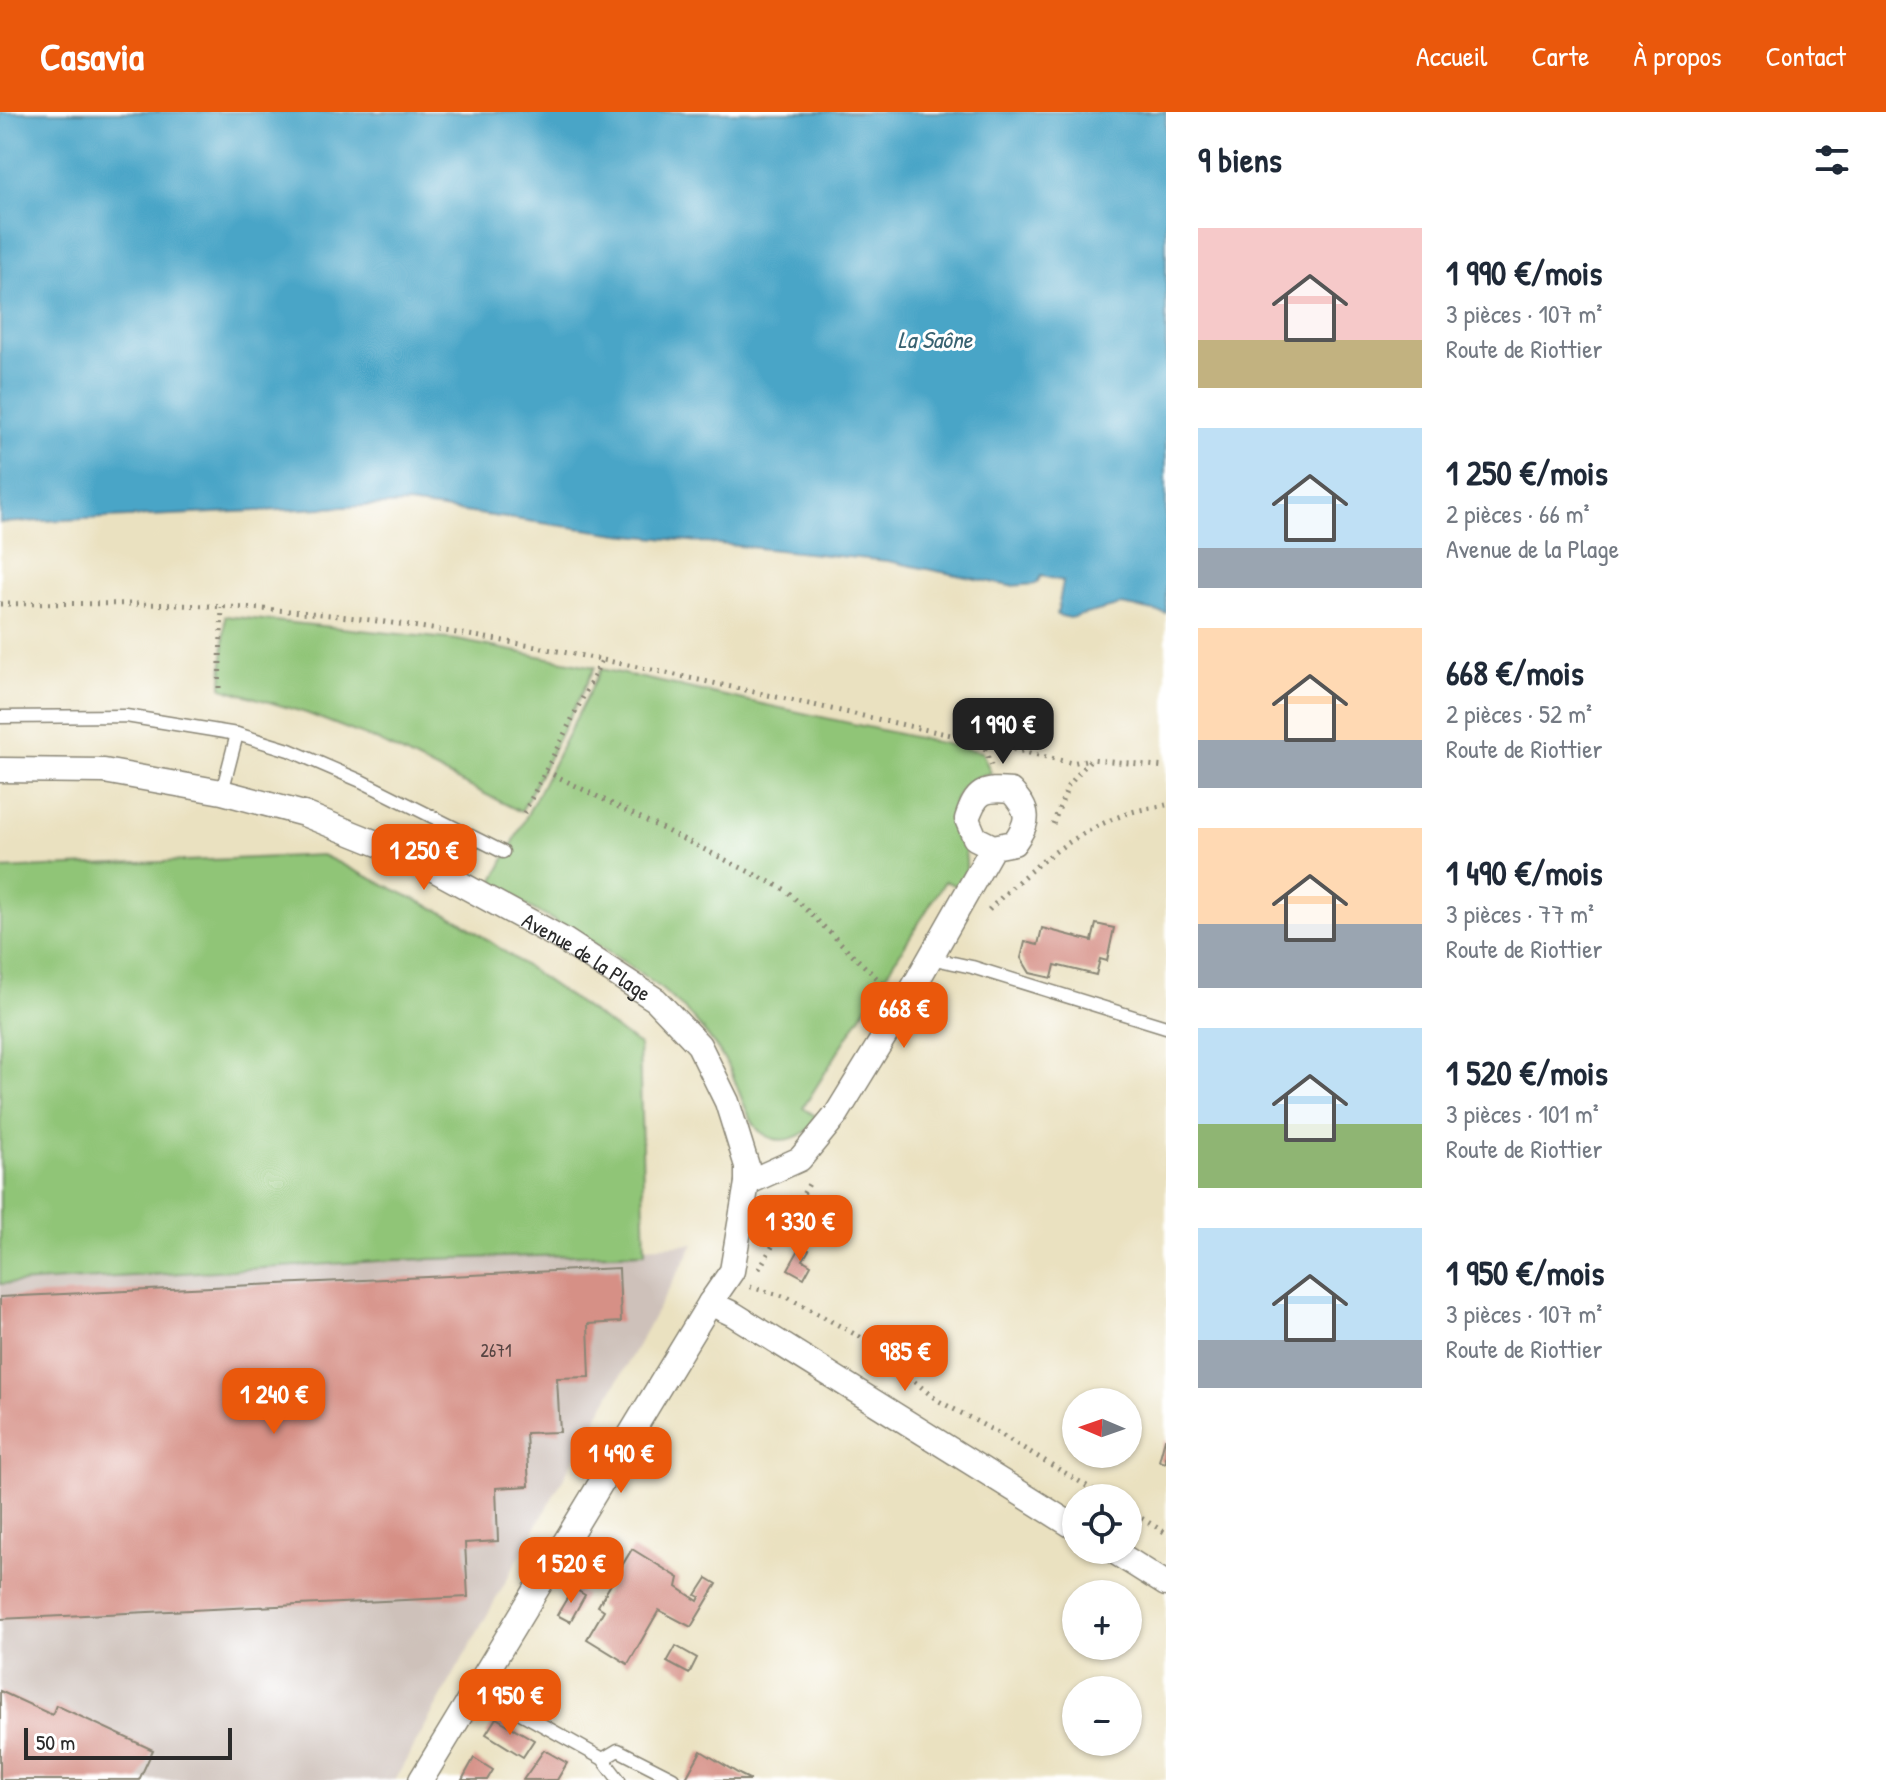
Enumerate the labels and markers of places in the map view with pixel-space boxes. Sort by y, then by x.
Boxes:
pin: 1 990 € [929,698,1077,766]
pin: 1 250 € [350,824,498,892]
pin: 668 € [848,982,960,1050]
pin: 1 330 € [726,1195,874,1263]
pin: 985 € [849,1325,961,1393]
pin: 1 240 € [200,1368,348,1436]
pin: 1 490 € [547,1427,695,1495]
pin: 1 520 € [497,1537,645,1605]
pin: 1 950 € [436,1669,584,1737]

